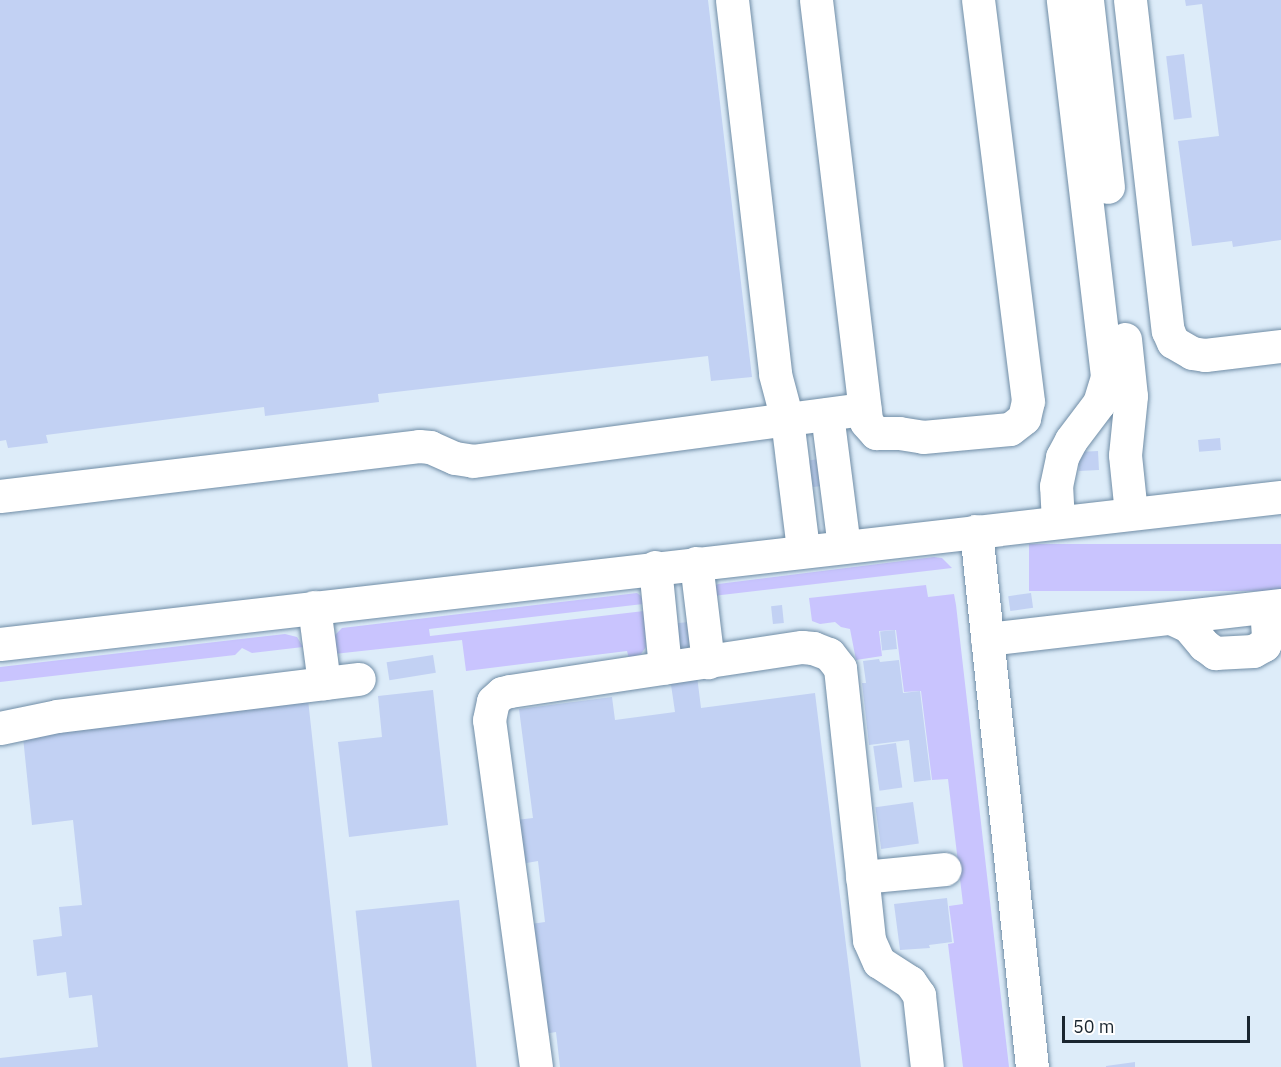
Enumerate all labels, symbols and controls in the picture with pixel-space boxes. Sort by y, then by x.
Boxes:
scale bar [1065,1004,1252,1042]
text: 50 m [1073,1015,1115,1038]

